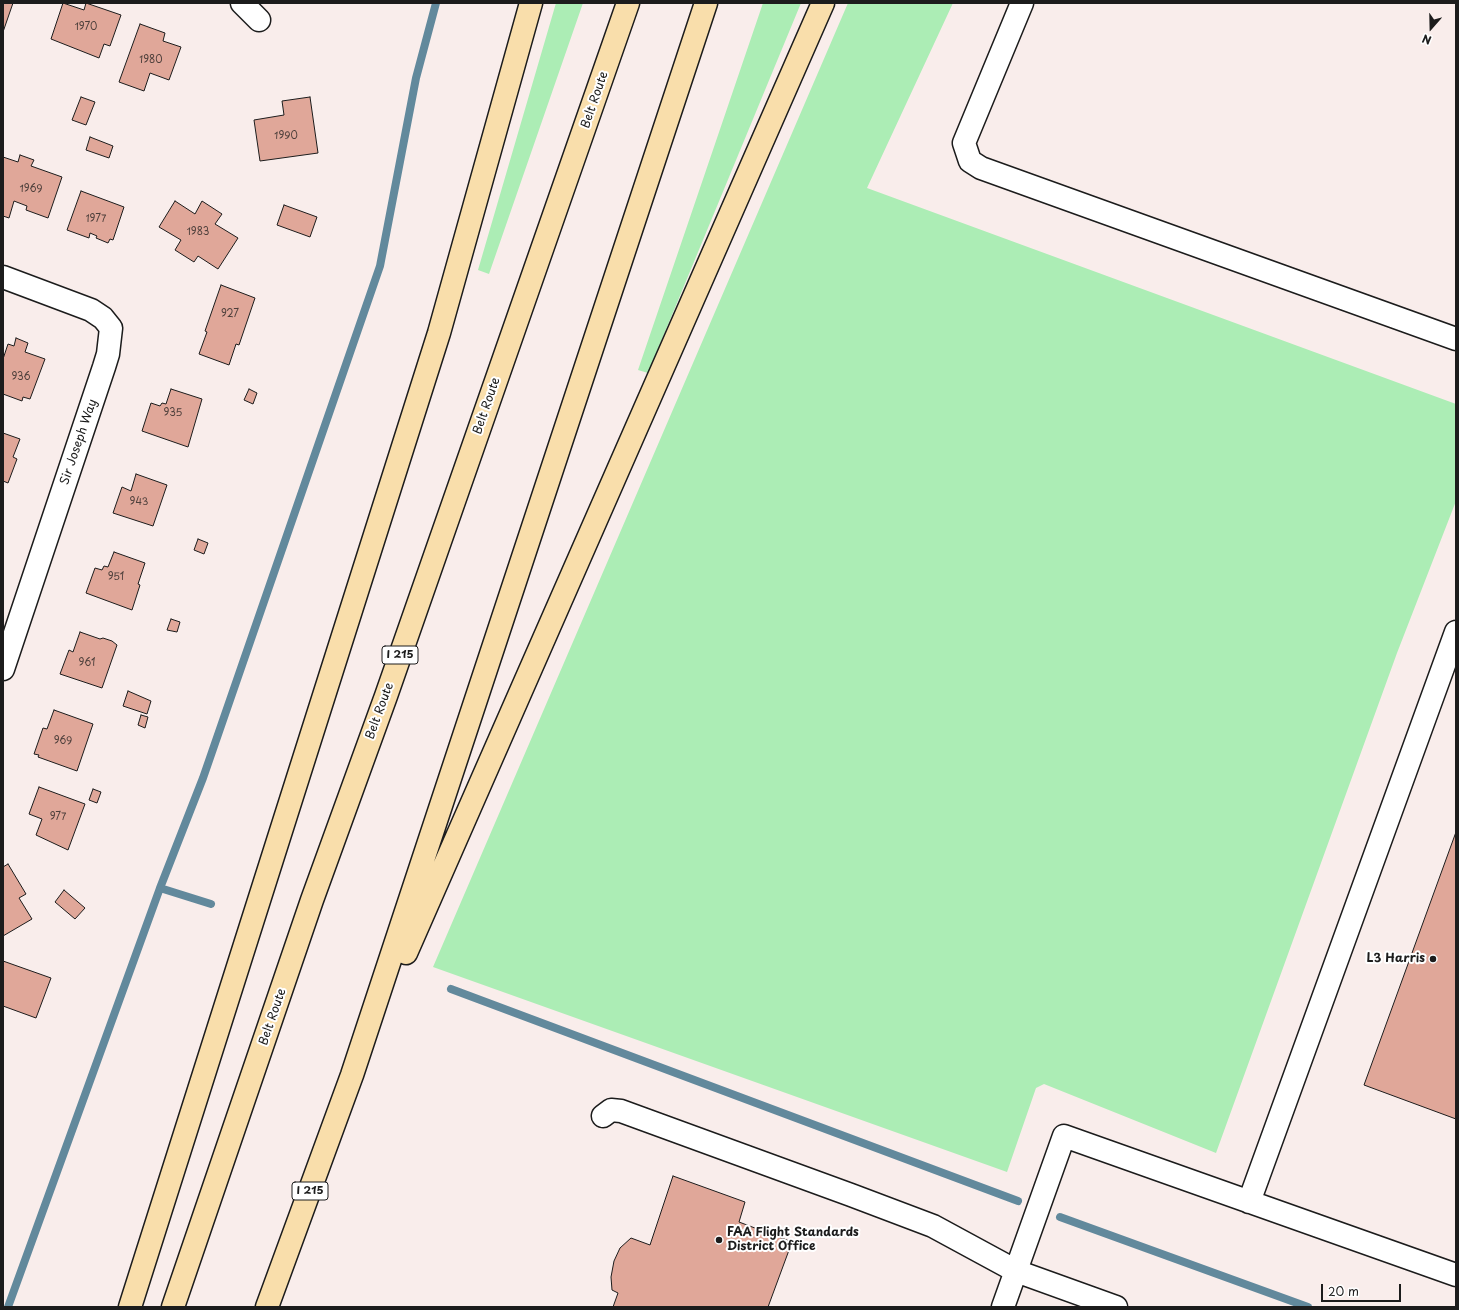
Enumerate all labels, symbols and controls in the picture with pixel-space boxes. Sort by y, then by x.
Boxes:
north arrow [1411,8,1451,48]
house number: 1970 [75,21,97,33]
text: N [1420,30,1434,49]
house number: 1980 [139,54,163,66]
street label: Belt Route [579,70,611,130]
house number: 1990 [274,130,298,142]
house number: 1969 [20,183,42,195]
house number: 1977 [86,213,106,225]
house number: 1983 [187,226,209,238]
house number: 927 [221,308,239,320]
house number: 936 [11,371,31,383]
street label: Belt Route [471,376,503,436]
street label: Sir Joseph Way [58,397,100,487]
house number: 935 [164,407,182,419]
house number: 943 [130,496,148,508]
house number: 951 [108,571,124,583]
road number: I 215 [382,646,418,664]
house number: 961 [79,657,95,669]
street label: Belt Route [363,681,397,741]
house number: 969 [54,735,72,747]
house number: 977 [50,811,66,823]
place label: L3 Harris [1367,952,1425,966]
marker: L3 Harris [1428,954,1438,964]
street label: Belt Route [257,987,289,1047]
road number: I 215 [292,1182,328,1200]
place label: FAA Flight Standards District Office [727,1226,859,1254]
marker: FAA Flight Standards District Office [714,1235,724,1245]
scale bar [1323,1276,1403,1302]
text: 20 m [1328,1282,1359,1300]

